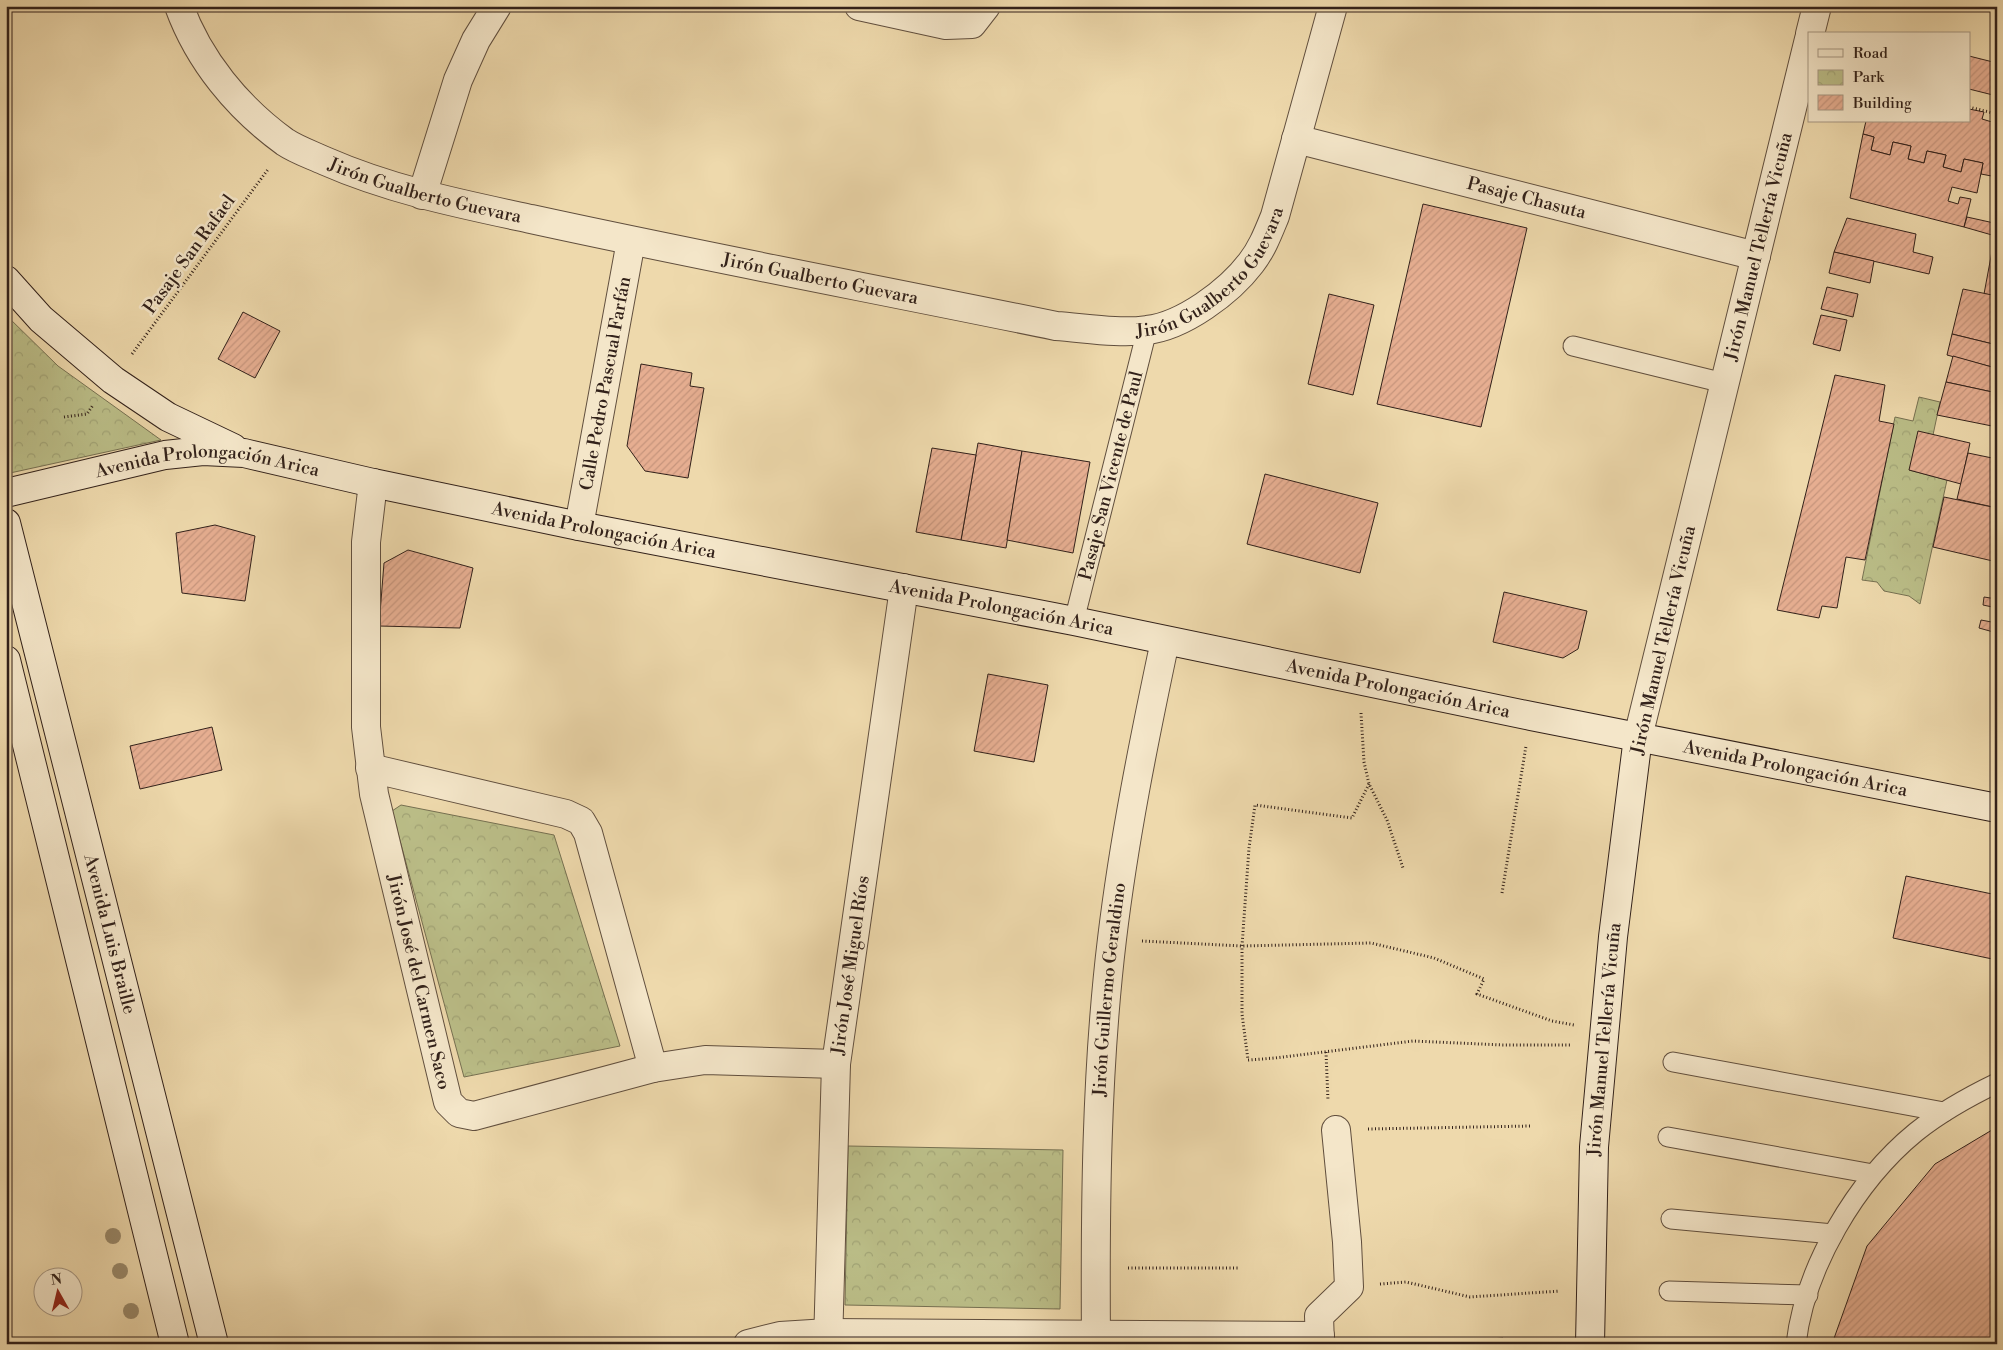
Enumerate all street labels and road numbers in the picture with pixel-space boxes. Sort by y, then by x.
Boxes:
street label: Jirón Manuel Tellería Vicuña [1719,129,1798,364]
street label: Jirón Gualberto Guevara [324,152,524,229]
street label: Pasaje Chasuta [1464,172,1589,225]
street label: Pasaje San Rafael [138,190,241,318]
street label: Jirón Gualberto Guevara [1134,204,1289,343]
street label: Jirón Gualberto Guevara [719,248,921,310]
street label: Calle Pedro Pascual Farfán [575,274,636,492]
street label: Pasaje San Vicente de Paul [1074,368,1148,583]
street label: Avenida Prolongación Arica [92,440,323,484]
street label: Avenida Prolongación Arica [489,497,719,564]
street label: Jirón Manuel Tellería Vicuña [1626,523,1701,758]
street label: Avenida Prolongación Arica [887,575,1117,641]
street label: Avenida Prolongación Arica [1283,654,1513,724]
street label: Avenida Prolongación Arica [1680,735,1910,802]
street label: Avenida Luis Braille [78,851,141,1016]
street label: Jirón José del Carmen Saco [381,871,456,1092]
street label: Jirón José Miguel Ríos [826,874,875,1057]
street label: Jirón Guillermo Geraldino [1088,881,1131,1098]
street label: Jirón Manuel Tellería Vicuña [1583,921,1627,1157]

